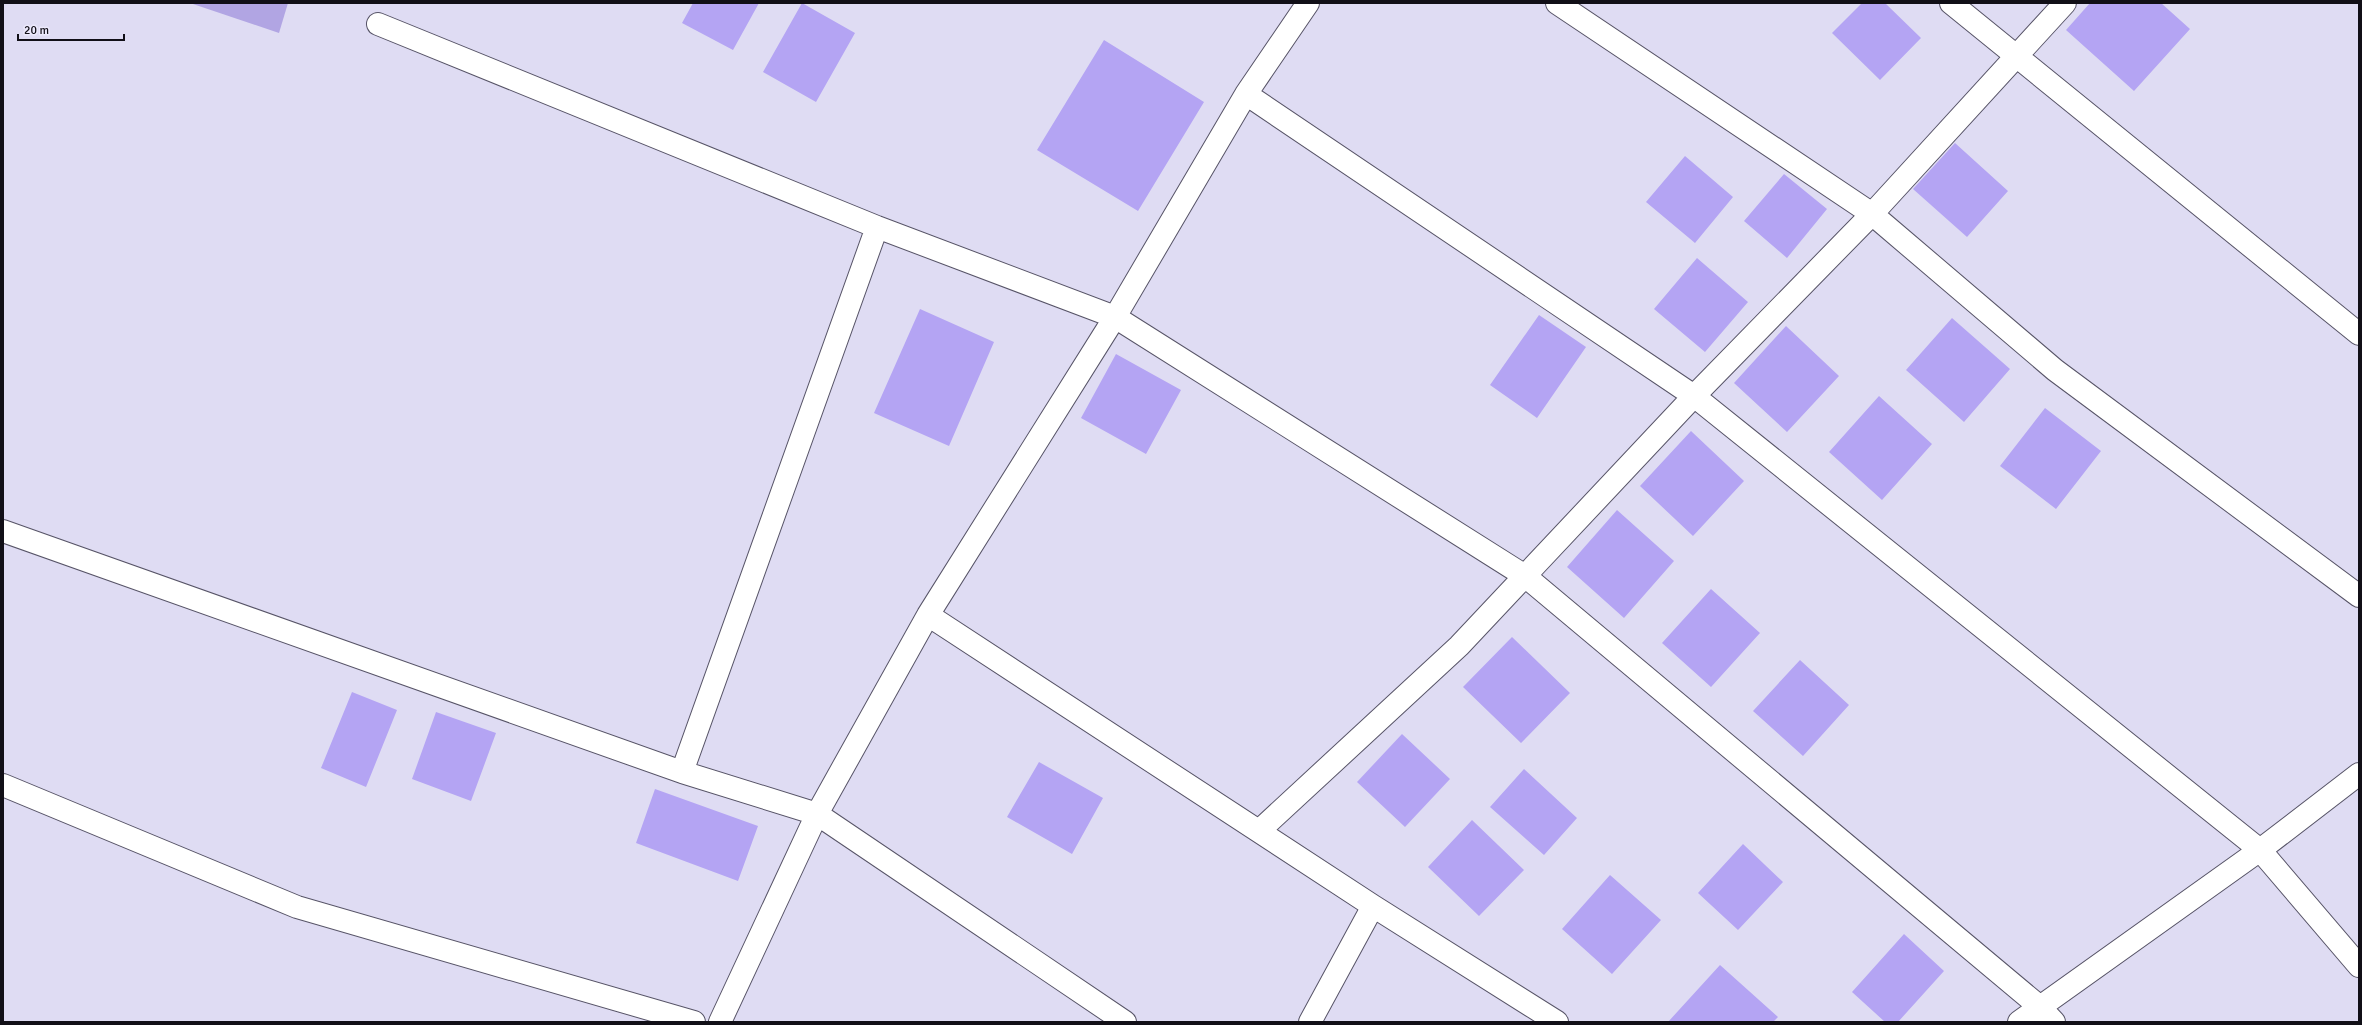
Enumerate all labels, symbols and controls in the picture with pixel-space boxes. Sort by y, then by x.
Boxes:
scale bar [18,16,124,42]
text: 20 m [24,23,49,38]

